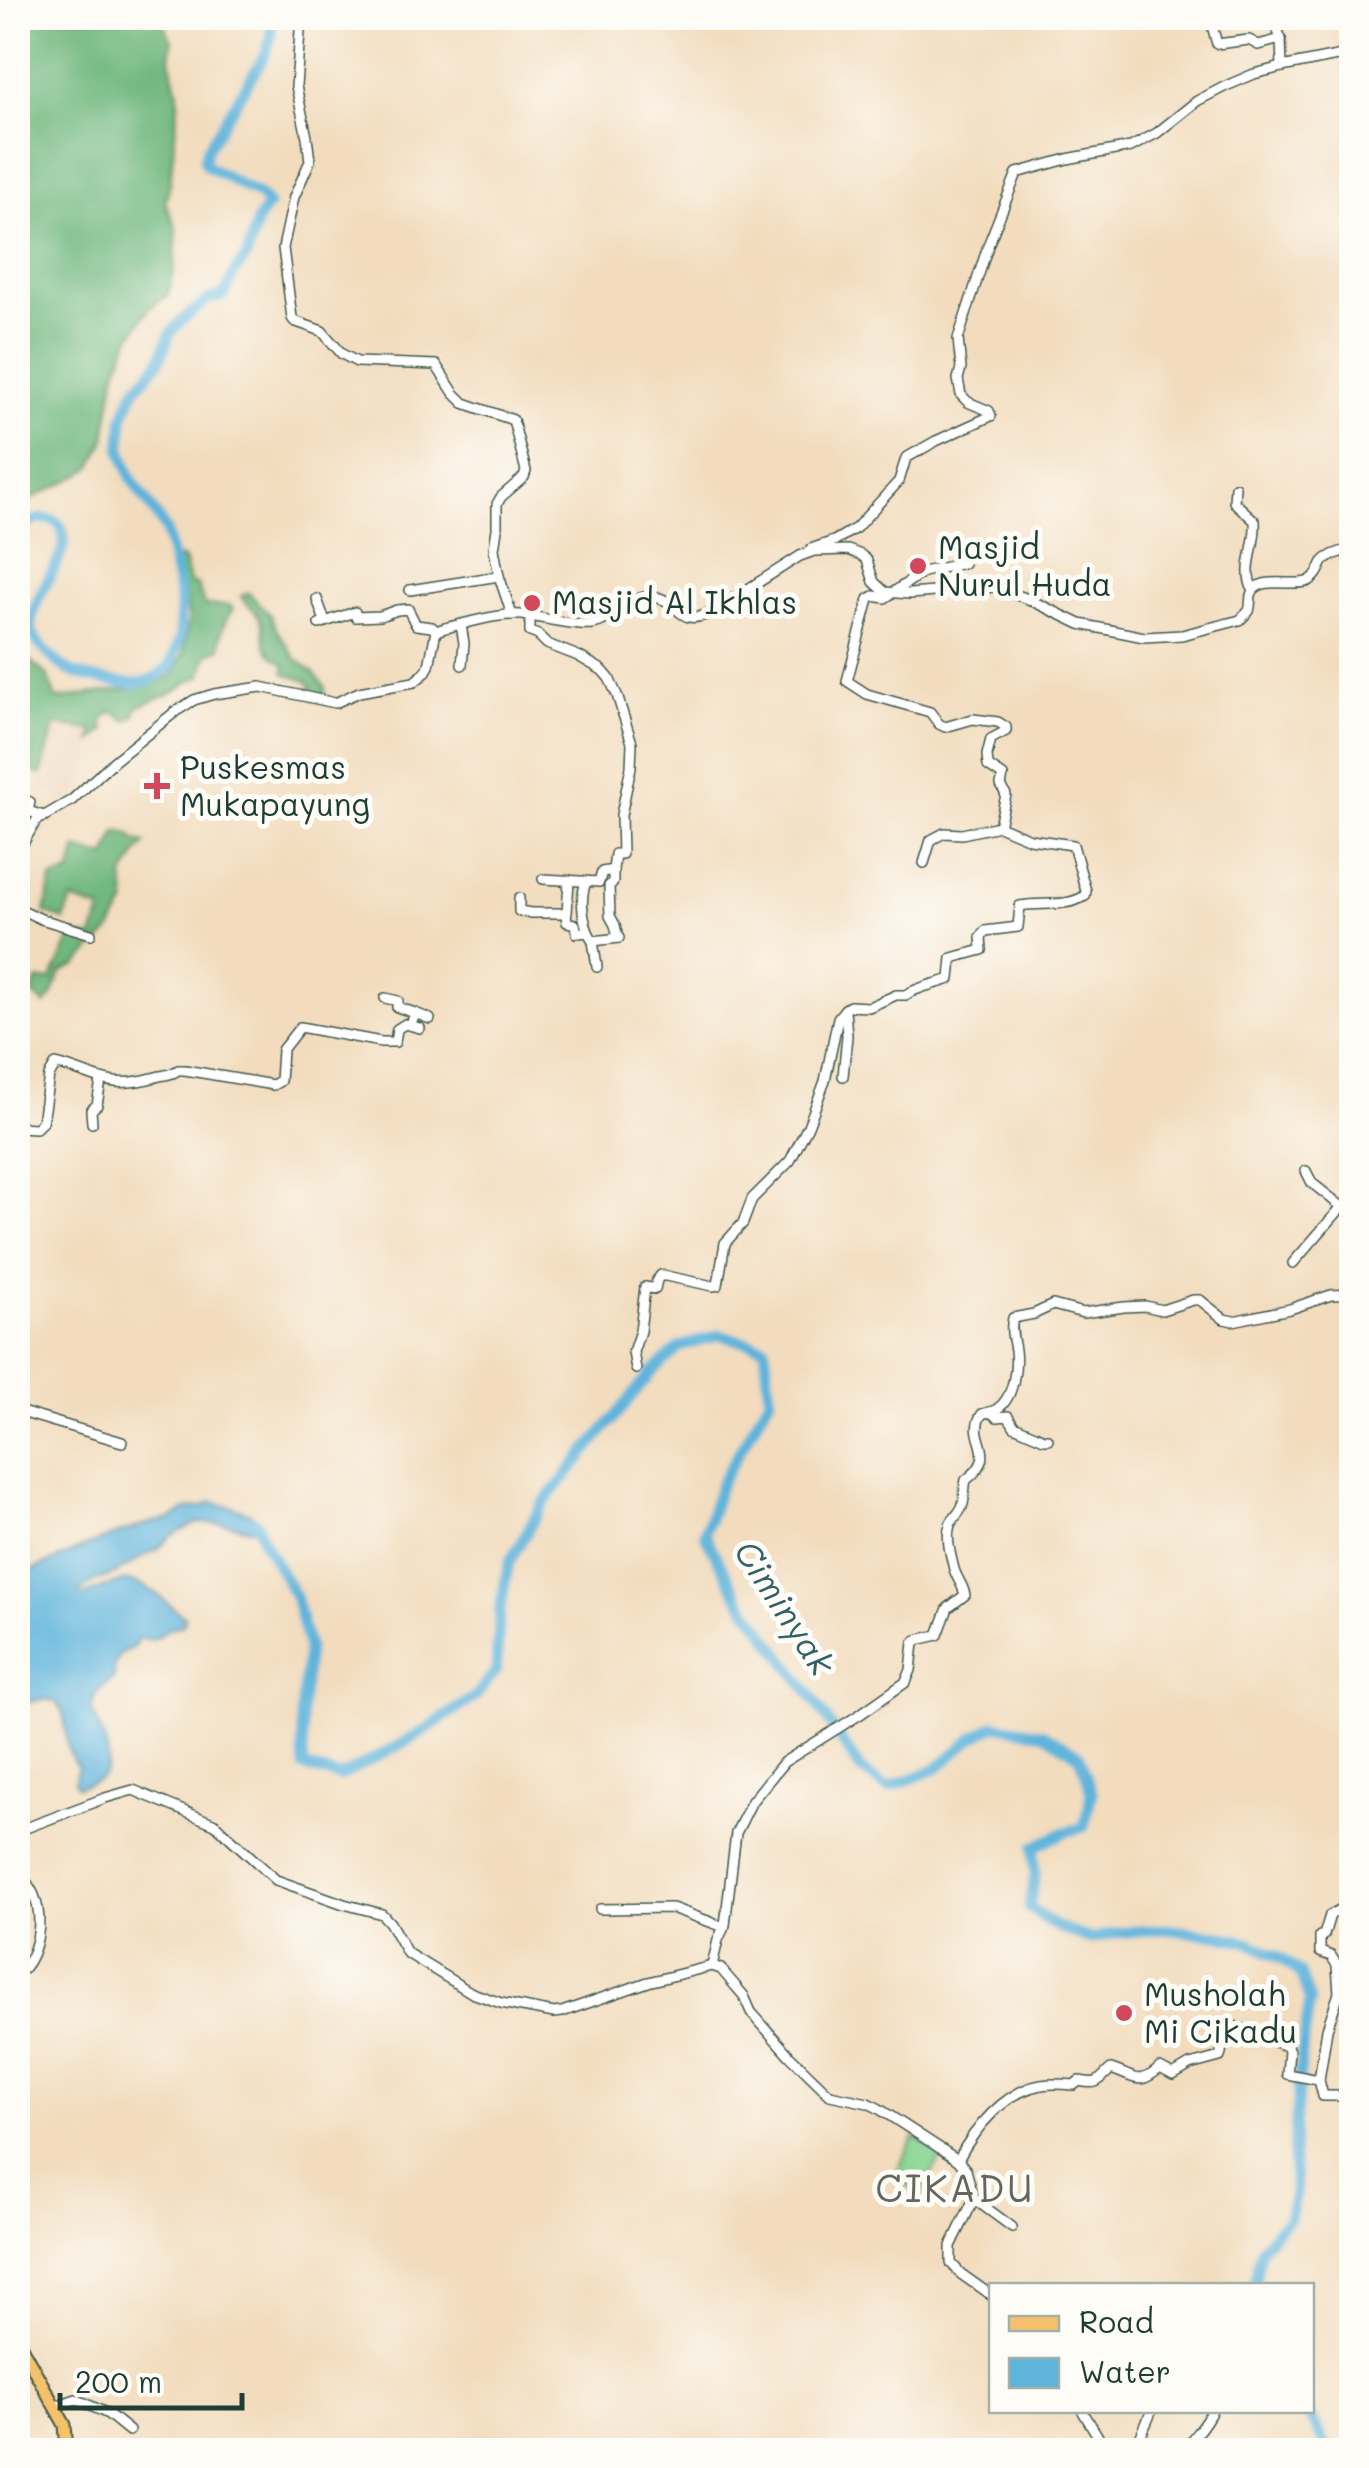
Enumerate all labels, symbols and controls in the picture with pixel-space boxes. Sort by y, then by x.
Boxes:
place label: Masjid Nurul Huda [938,525,1112,604]
marker: Masjid Nurul Huda [907,555,929,577]
place label: Masjid Al Ikhlas [552,580,797,622]
marker: Masjid Al Ikhlas [521,592,543,614]
place label: Puskesmas Mukapayung [180,745,370,825]
marker: Puskesmas Mukapayung [144,773,170,799]
water label: Ciminyak [725,1530,847,1685]
place label: Musholah Mi Cikadu [1144,1972,1297,2051]
marker: Musholah Mi Cikadu [1113,2002,1135,2024]
district label: CIKADU [875,2162,1035,2212]
legend [989,2283,1314,2413]
text: Road [1079,2301,1154,2341]
scale bar [60,2348,242,2410]
text: Water [1079,2351,1171,2391]
text: 200 m [75,2361,162,2401]

